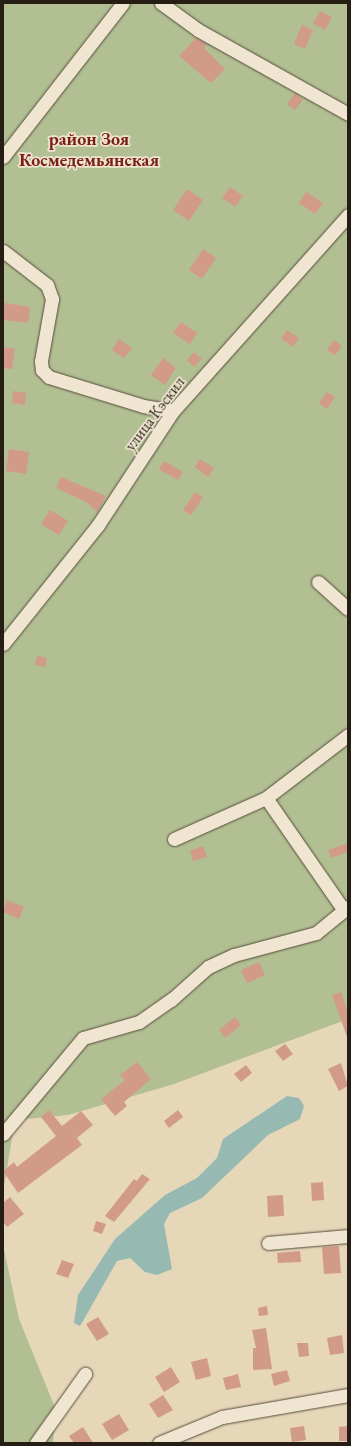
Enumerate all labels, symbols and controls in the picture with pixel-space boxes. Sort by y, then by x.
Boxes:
district label: район Зоя Космедемьянская [19,129,159,172]
street label: улица Кэскил [121,373,189,455]

